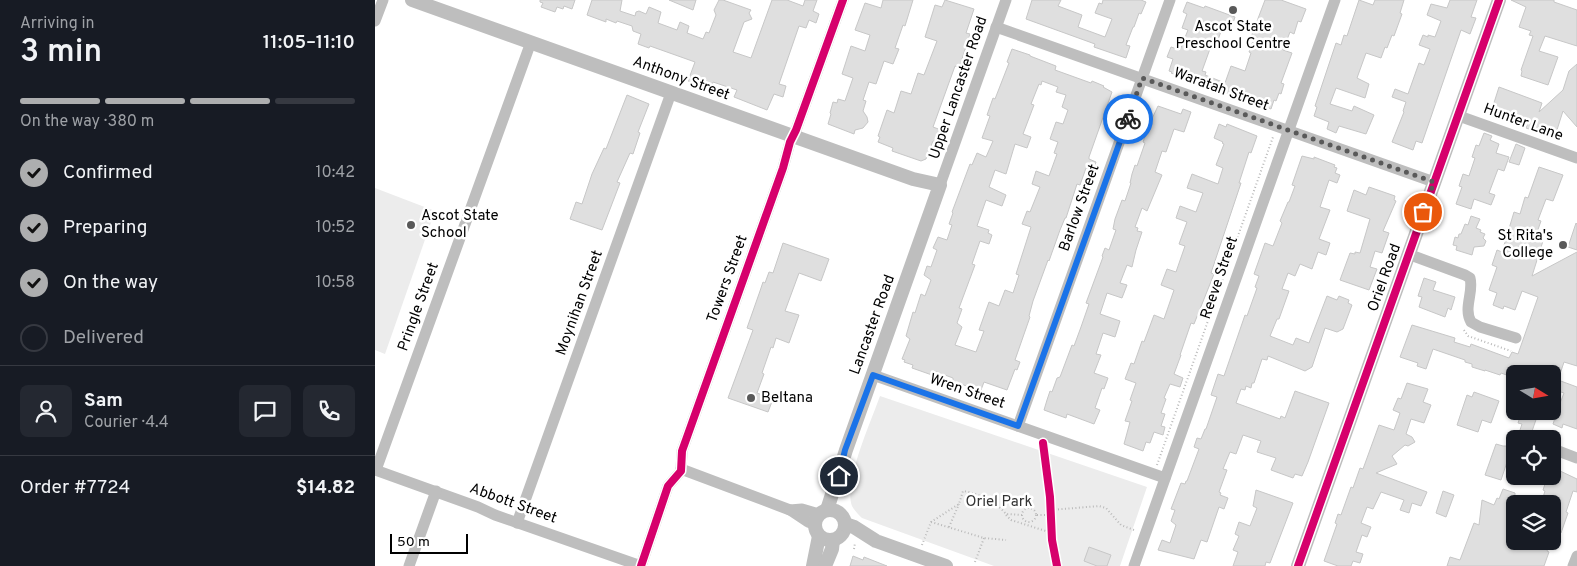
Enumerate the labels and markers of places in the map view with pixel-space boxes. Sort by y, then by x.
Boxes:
marker: Ascot State Preschool Centre [1227,4,1239,16]
place label: Ascot State Preschool Centre [1175,18,1291,54]
pin [1402,191,1444,233]
place label: Ascot State School [421,207,499,243]
marker: Ascot State School [405,219,417,231]
place label: St Rita's College [1498,227,1553,263]
marker: St Rita's College [1557,239,1569,251]
place label: Beltana [761,389,813,408]
marker: Beltana [745,392,757,404]
pin [818,455,860,497]

